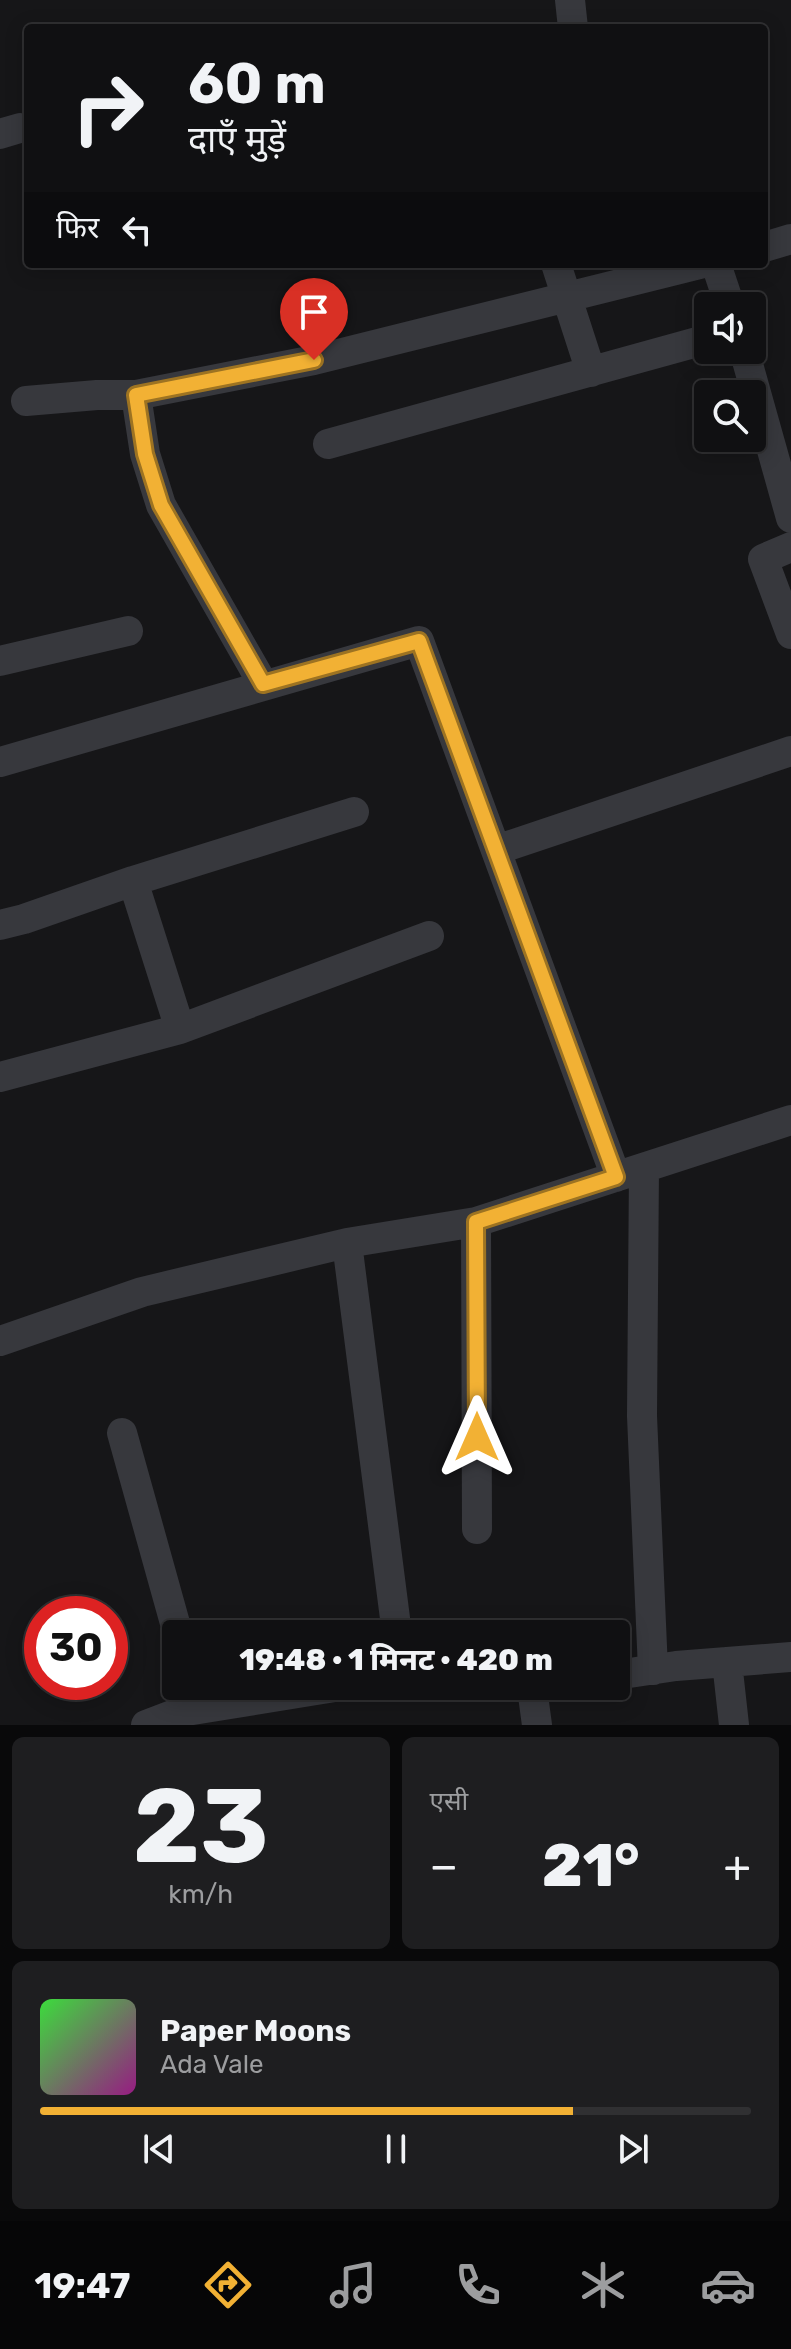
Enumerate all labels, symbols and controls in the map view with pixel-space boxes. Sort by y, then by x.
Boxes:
text: 60 m [188,51,326,117]
icon: right [56,56,160,160]
text: दाएँ मुड़ें [188,118,286,161]
icon: left [115,208,159,252]
text: फिर [56,210,99,246]
pin [280,278,348,360]
icon: arrive [292,290,336,334]
map controls [694,292,766,452]
button: sound [694,292,766,364]
button: search [694,380,766,452]
position arrow [435,1395,519,1479]
speed limit sign: 30 [24,1596,128,1700]
text: 19:48 · 1 मिनट · 420 m [239,1642,553,1678]
text: 23 [133,1765,269,1888]
text: एसी [430,1786,468,1817]
text: 21° [542,1830,640,1901]
text: − [430,1840,458,1892]
text: + [724,1840,751,1892]
text: km/h [168,1879,233,1910]
text: Paper Moons [160,2013,351,2049]
text: Ada Vale [160,2049,264,2080]
icon: previous [137,2127,181,2171]
icon: pause [374,2127,418,2171]
icon: next [611,2127,655,2171]
icon: directions [200,2257,256,2313]
icon: music [325,2257,381,2313]
icon: phone [450,2257,506,2313]
icon: climate [575,2257,631,2313]
icon: car [700,2257,756,2313]
text: 19:47 [35,2264,130,2307]

